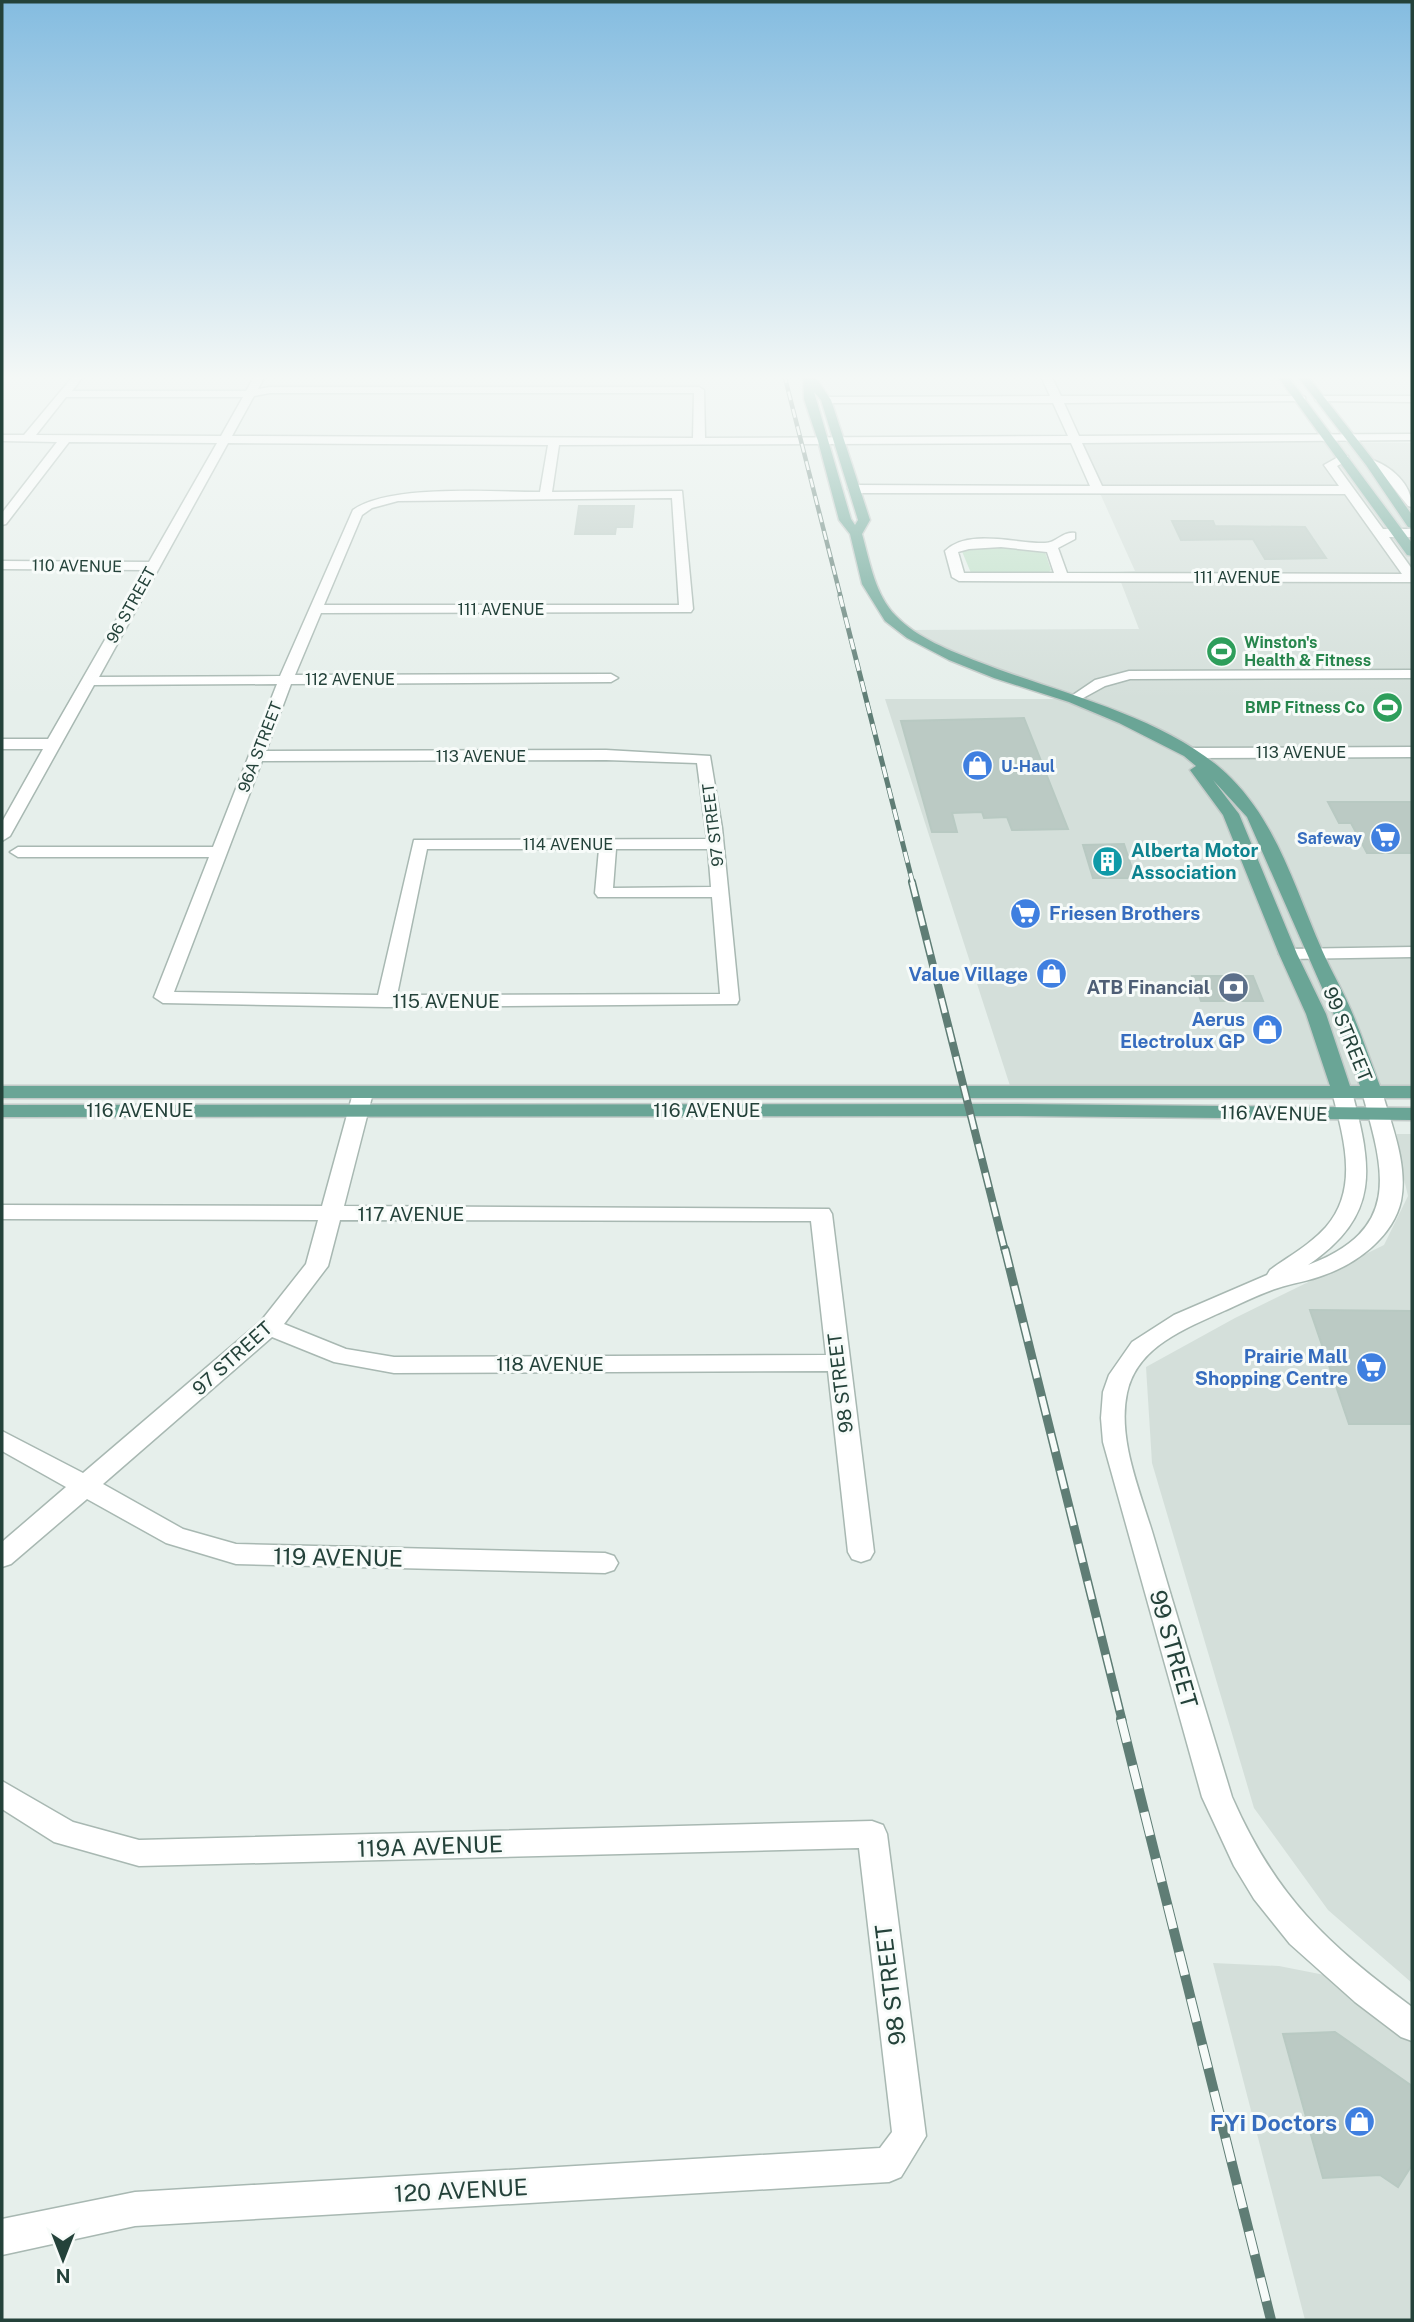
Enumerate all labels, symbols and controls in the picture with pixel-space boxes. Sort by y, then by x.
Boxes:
street label: 110 AVENUE [32,556,122,576]
street label: 96 STREET [102,563,160,646]
street label: 111 AVENUE [1194,568,1280,587]
street label: 111 AVENUE [458,600,544,619]
place label: Winston's Health & Fitness [1244,633,1371,670]
sports icon: Winston's Health & Fitness [1204,634,1238,668]
street label: 112 AVENUE [305,670,395,689]
sports icon: BMP Fitness Co [1371,690,1405,724]
place label: BMP Fitness Co [1245,698,1365,717]
street label: 96A STREET [234,699,286,795]
street label: 113 AVENUE [1256,743,1346,762]
street label: 113 AVENUE [436,747,526,766]
shop icon: U-Haul [961,749,995,783]
place label: U-Haul [1001,757,1055,776]
street label: 97 STREET [698,782,728,868]
supermarket icon: Safeway [1368,821,1402,855]
place label: Safeway [1297,829,1362,848]
street label: 114 AVENUE [523,835,613,854]
place label: Alberta Motor Association [1131,839,1258,883]
building icon: Alberta Motor Association [1091,844,1125,878]
supermarket icon: Friesen Brothers [1009,896,1043,930]
place label: Friesen Brothers [1049,902,1200,924]
shop icon: Value Village [1034,957,1068,991]
place label: Value Village [909,963,1028,985]
bank icon: ATB Financial [1216,970,1250,1004]
place label: ATB Financial [1086,976,1210,998]
street label: 99 STREET [1319,983,1377,1085]
street label: 115 AVENUE [392,990,500,1012]
place label: Aerus Electrolux GP [1120,1008,1245,1052]
shop icon: Aerus Electrolux GP [1251,1013,1285,1047]
street label: 116 AVENUE [86,1099,194,1121]
street label: 116 AVENUE [653,1099,761,1121]
street label: 116 AVENUE [1220,1101,1328,1125]
street label: 117 AVENUE [358,1203,464,1225]
street label: 97 STREET [188,1317,276,1399]
street label: 98 STREET [823,1332,857,1434]
place label: Prairie Mall Shopping Centre [1195,1345,1348,1389]
supermarket icon: Prairie Mall Shopping Centre [1354,1350,1388,1384]
street label: 118 AVENUE [496,1353,604,1375]
street label: 119 AVENUE [273,1542,403,1572]
street label: 99 STREET [1144,1587,1204,1711]
street label: 119A AVENUE [356,1830,504,1862]
street label: 98 STREET [869,1923,911,2047]
shop icon: FYi Doctors [1343,2105,1377,2139]
place label: FYi Doctors [1210,2109,1337,2136]
street label: 120 AVENUE [393,2173,529,2207]
north arrow [28,2224,98,2294]
text: N [56,2265,70,2287]

